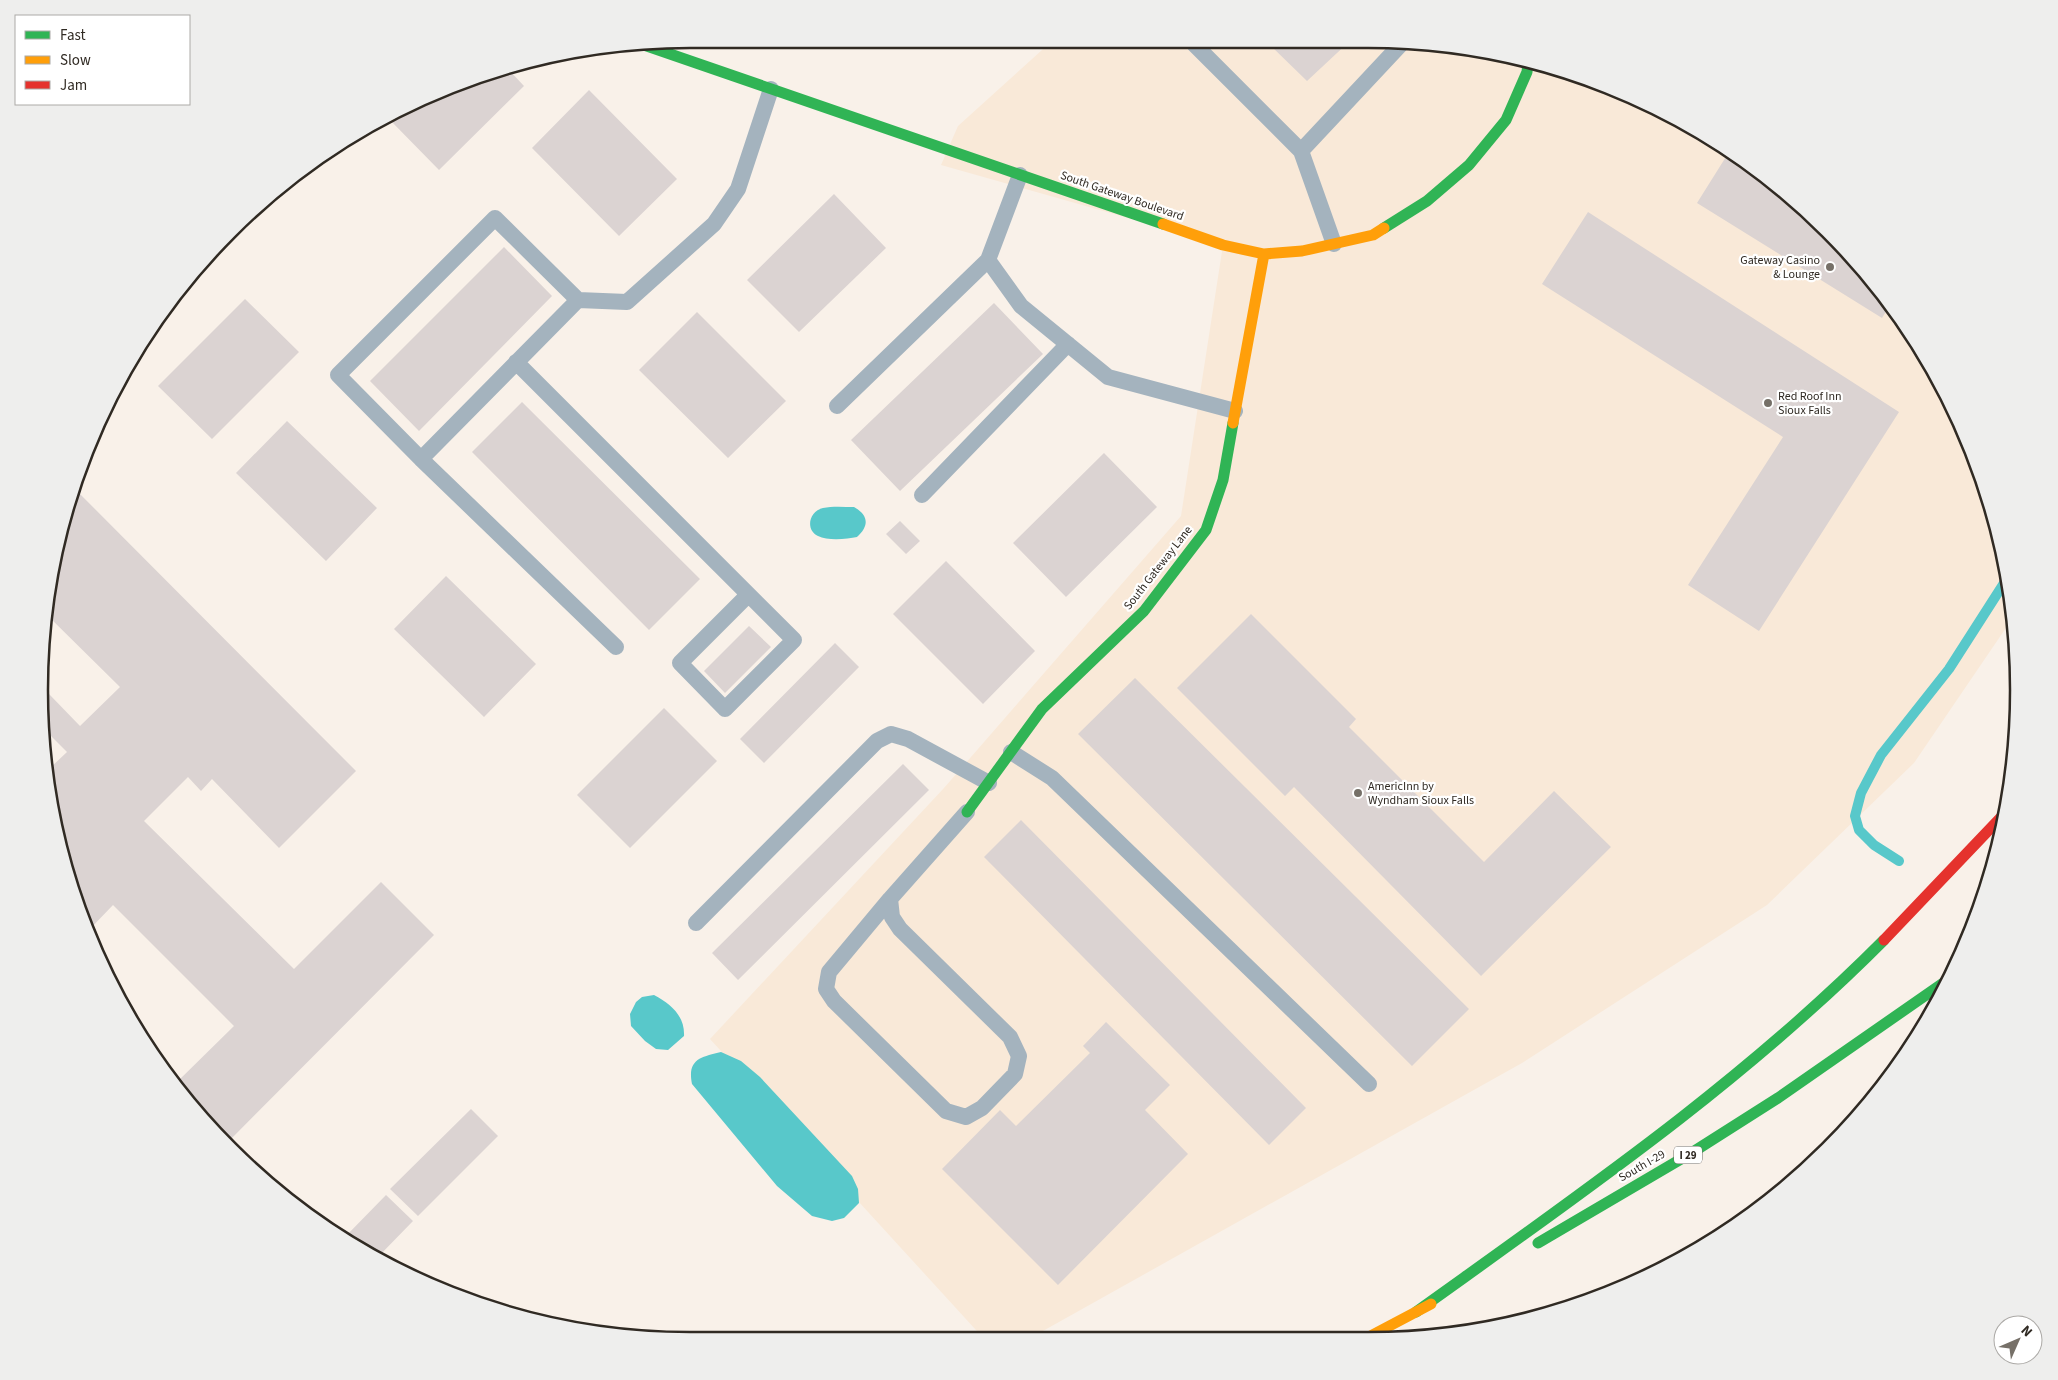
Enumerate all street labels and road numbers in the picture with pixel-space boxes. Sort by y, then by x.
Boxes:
street label: South Gateway Boulevard [1058,167,1186,225]
street label: South Gateway Lane [1120,522,1196,614]
street label: South I-29 [1616,1146,1668,1186]
road number: I 29 [1674,1146,1702,1164]

